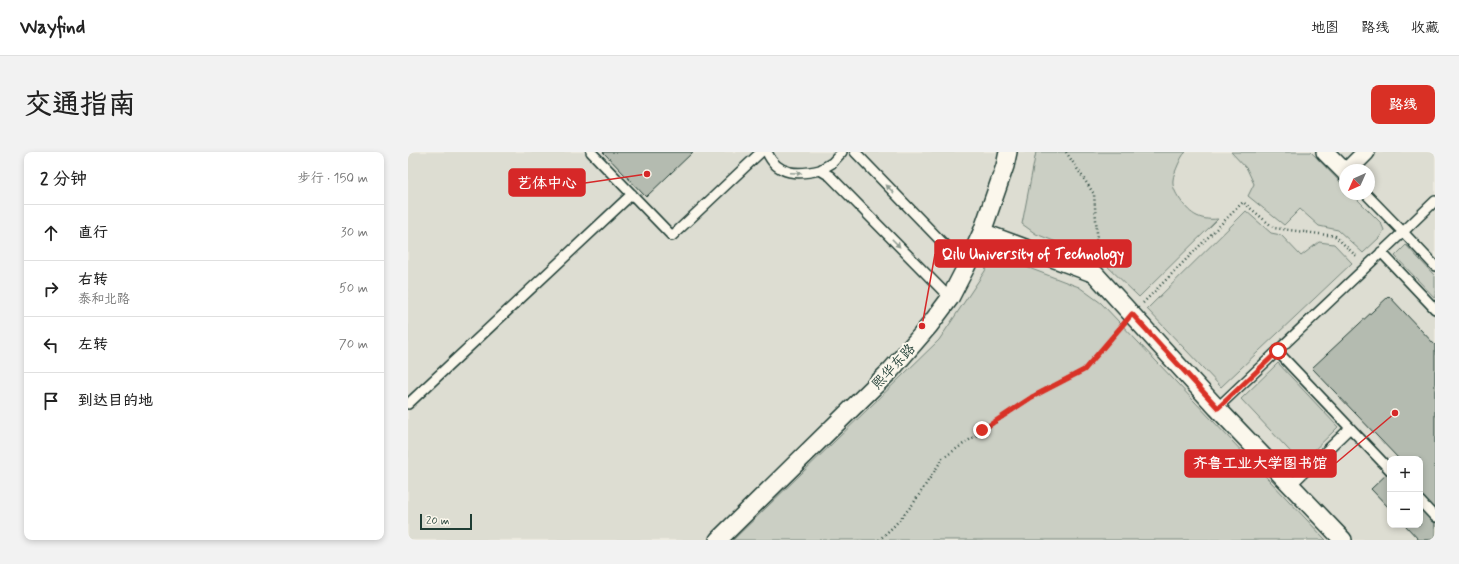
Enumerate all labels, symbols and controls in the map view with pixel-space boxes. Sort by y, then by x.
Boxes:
text: Wayfind [20,15,85,40]
text: 地图 [1311,19,1339,37]
text: 路线 [1361,19,1389,37]
text: 收藏 [1411,19,1439,37]
button: 路线 [1371,85,1435,124]
text: 交通指南 [24,87,136,124]
north arrow [1339,164,1375,200]
text: 2 分钟 [40,168,87,190]
callout: 艺体中心 [509,169,585,196]
text: 步行 · 150 m [298,170,368,187]
one-way arrow [790,170,802,177]
text: 艺体中心 [517,174,577,194]
one-way arrow [886,184,895,194]
icon: ahead [40,222,62,244]
text: 直行 [78,223,108,243]
text: 30 m [341,224,368,241]
one-way arrow [891,238,901,248]
callout: Qilu University of Technology [935,240,1131,267]
text: Qilu University of Technology [942,245,1124,267]
text: 右转 [78,270,108,290]
icon: right [40,278,62,300]
text: 50 m [339,280,368,297]
text: 泰和北路 [78,291,130,308]
icon: left [40,334,62,356]
text: 左转 [78,335,108,355]
text: 70 m [339,336,368,353]
street label: 熙华东路 [868,340,919,393]
route start [1269,342,1287,360]
icon: arrive [40,390,62,412]
text: 到达目的地 [78,391,153,411]
route end [973,421,991,439]
callout: 齐鲁工业大学图书馆 [1185,450,1336,477]
text: 齐鲁工业大学图书馆 [1192,454,1328,474]
map controls [1387,456,1423,528]
button: + [1387,456,1423,492]
button: − [1387,492,1423,528]
scale bar [420,512,472,531]
text: 20 m [426,514,449,528]

